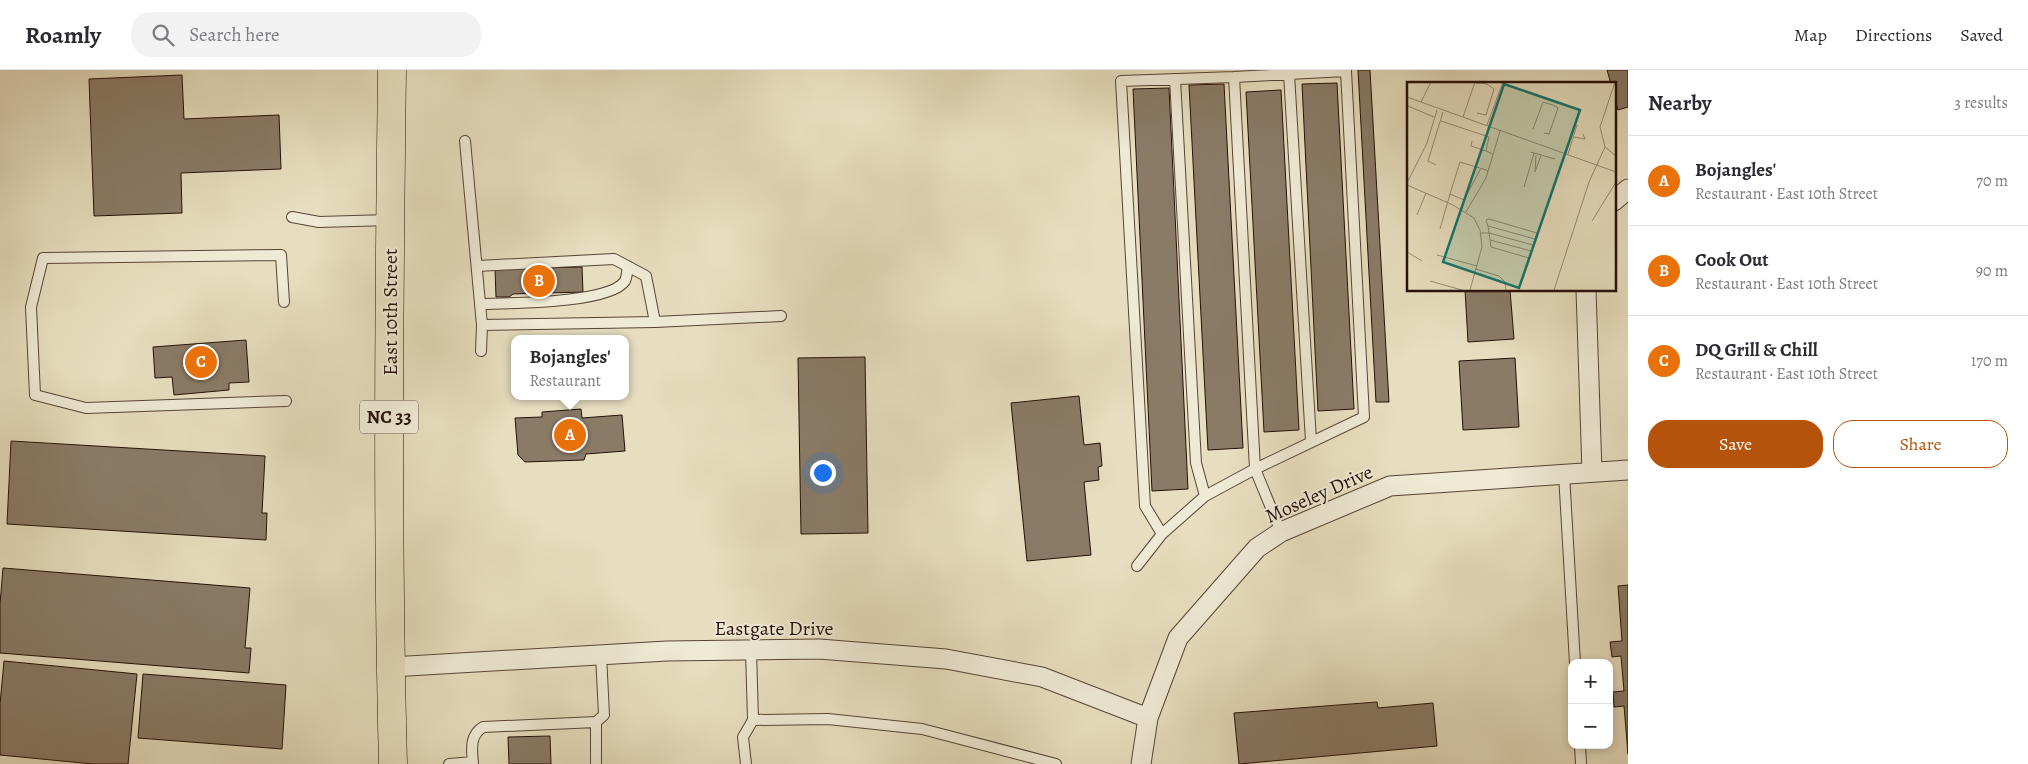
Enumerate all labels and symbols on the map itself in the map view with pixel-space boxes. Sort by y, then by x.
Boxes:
inset map [1407,82,1616,291]
street label: East 10th Street [377,248,404,376]
pin: B [523,262,555,300]
pin: C [185,343,217,381]
road number: NC 33 [360,401,418,434]
pin: A [554,416,586,454]
street label: Moseley Drive [1261,458,1377,530]
your location [810,460,836,486]
street label: Eastgate Drive [715,615,833,642]

